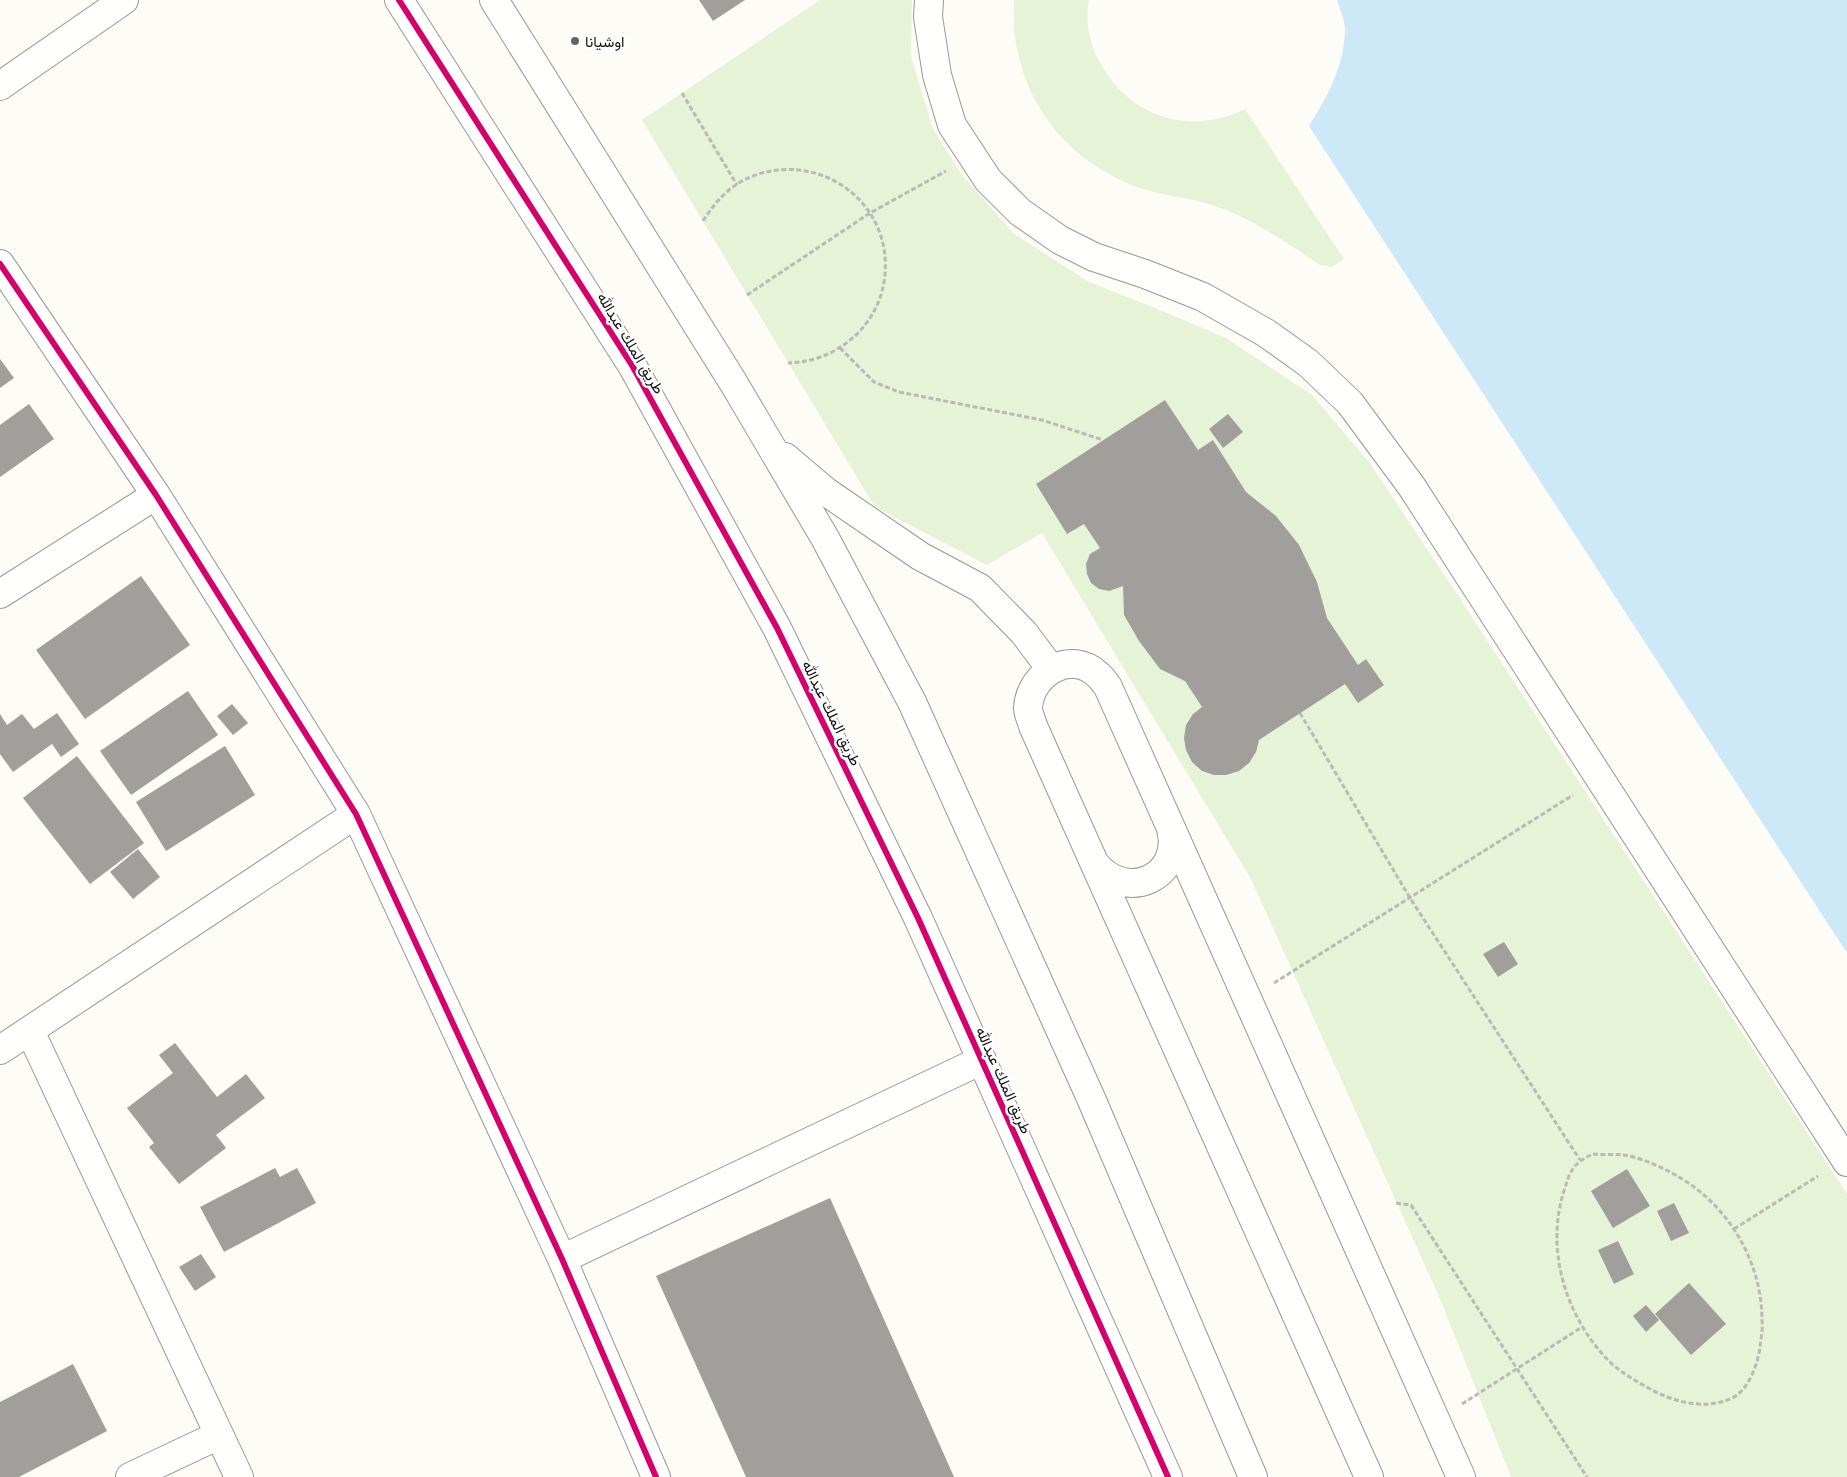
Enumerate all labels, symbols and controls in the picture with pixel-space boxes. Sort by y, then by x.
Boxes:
place label: اوشيانا [585,32,625,51]
marker: اوشيانا [569,35,581,47]
street label: طريق الملك عبدالله [592,289,669,398]
street label: طريق الملك عبدالله [797,657,866,770]
street label: طريق الملك عبدالله [971,1024,1036,1137]

